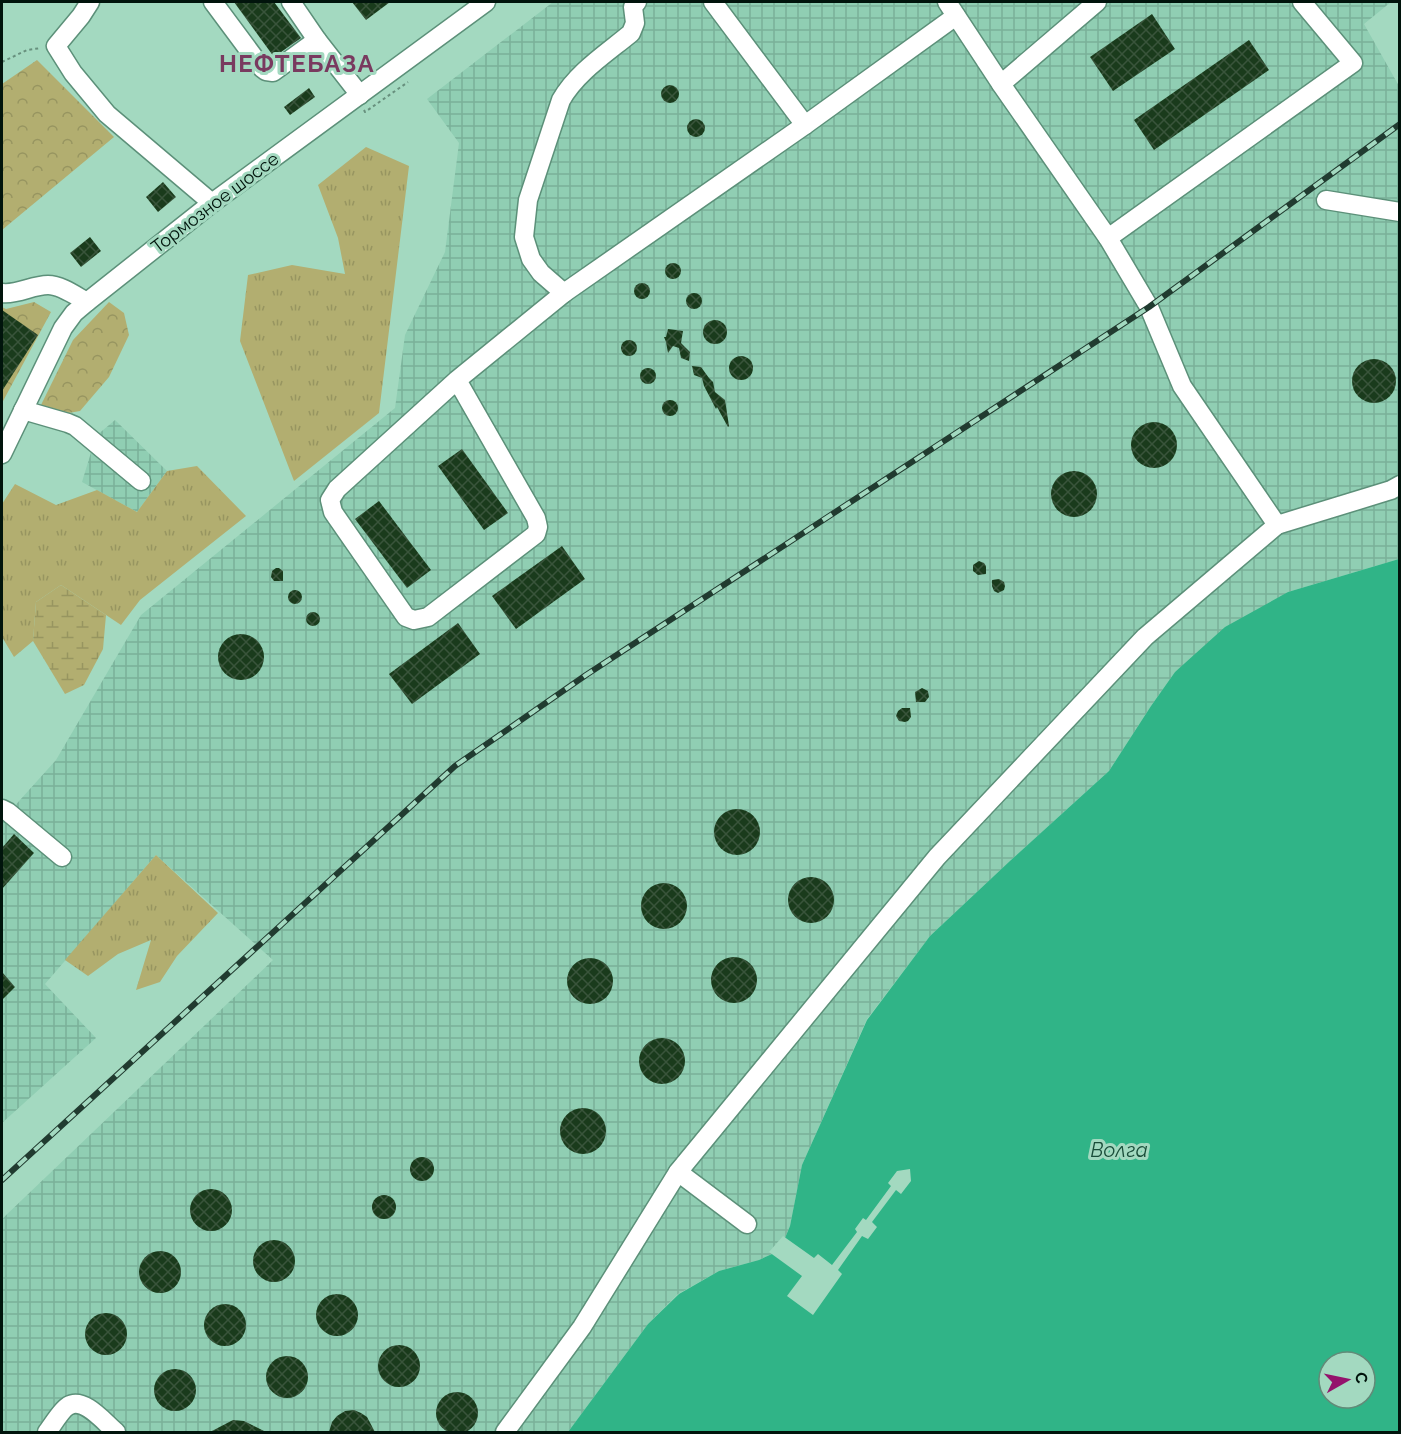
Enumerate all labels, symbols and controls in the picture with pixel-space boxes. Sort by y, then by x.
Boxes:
district label: НЕФТЕБАЗА [219,49,375,78]
street label: Тормозное шоссе [147,148,283,257]
water label: Волга [1090,1138,1148,1162]
north arrow [1317,1350,1377,1410]
text: С [1351,1371,1372,1385]

